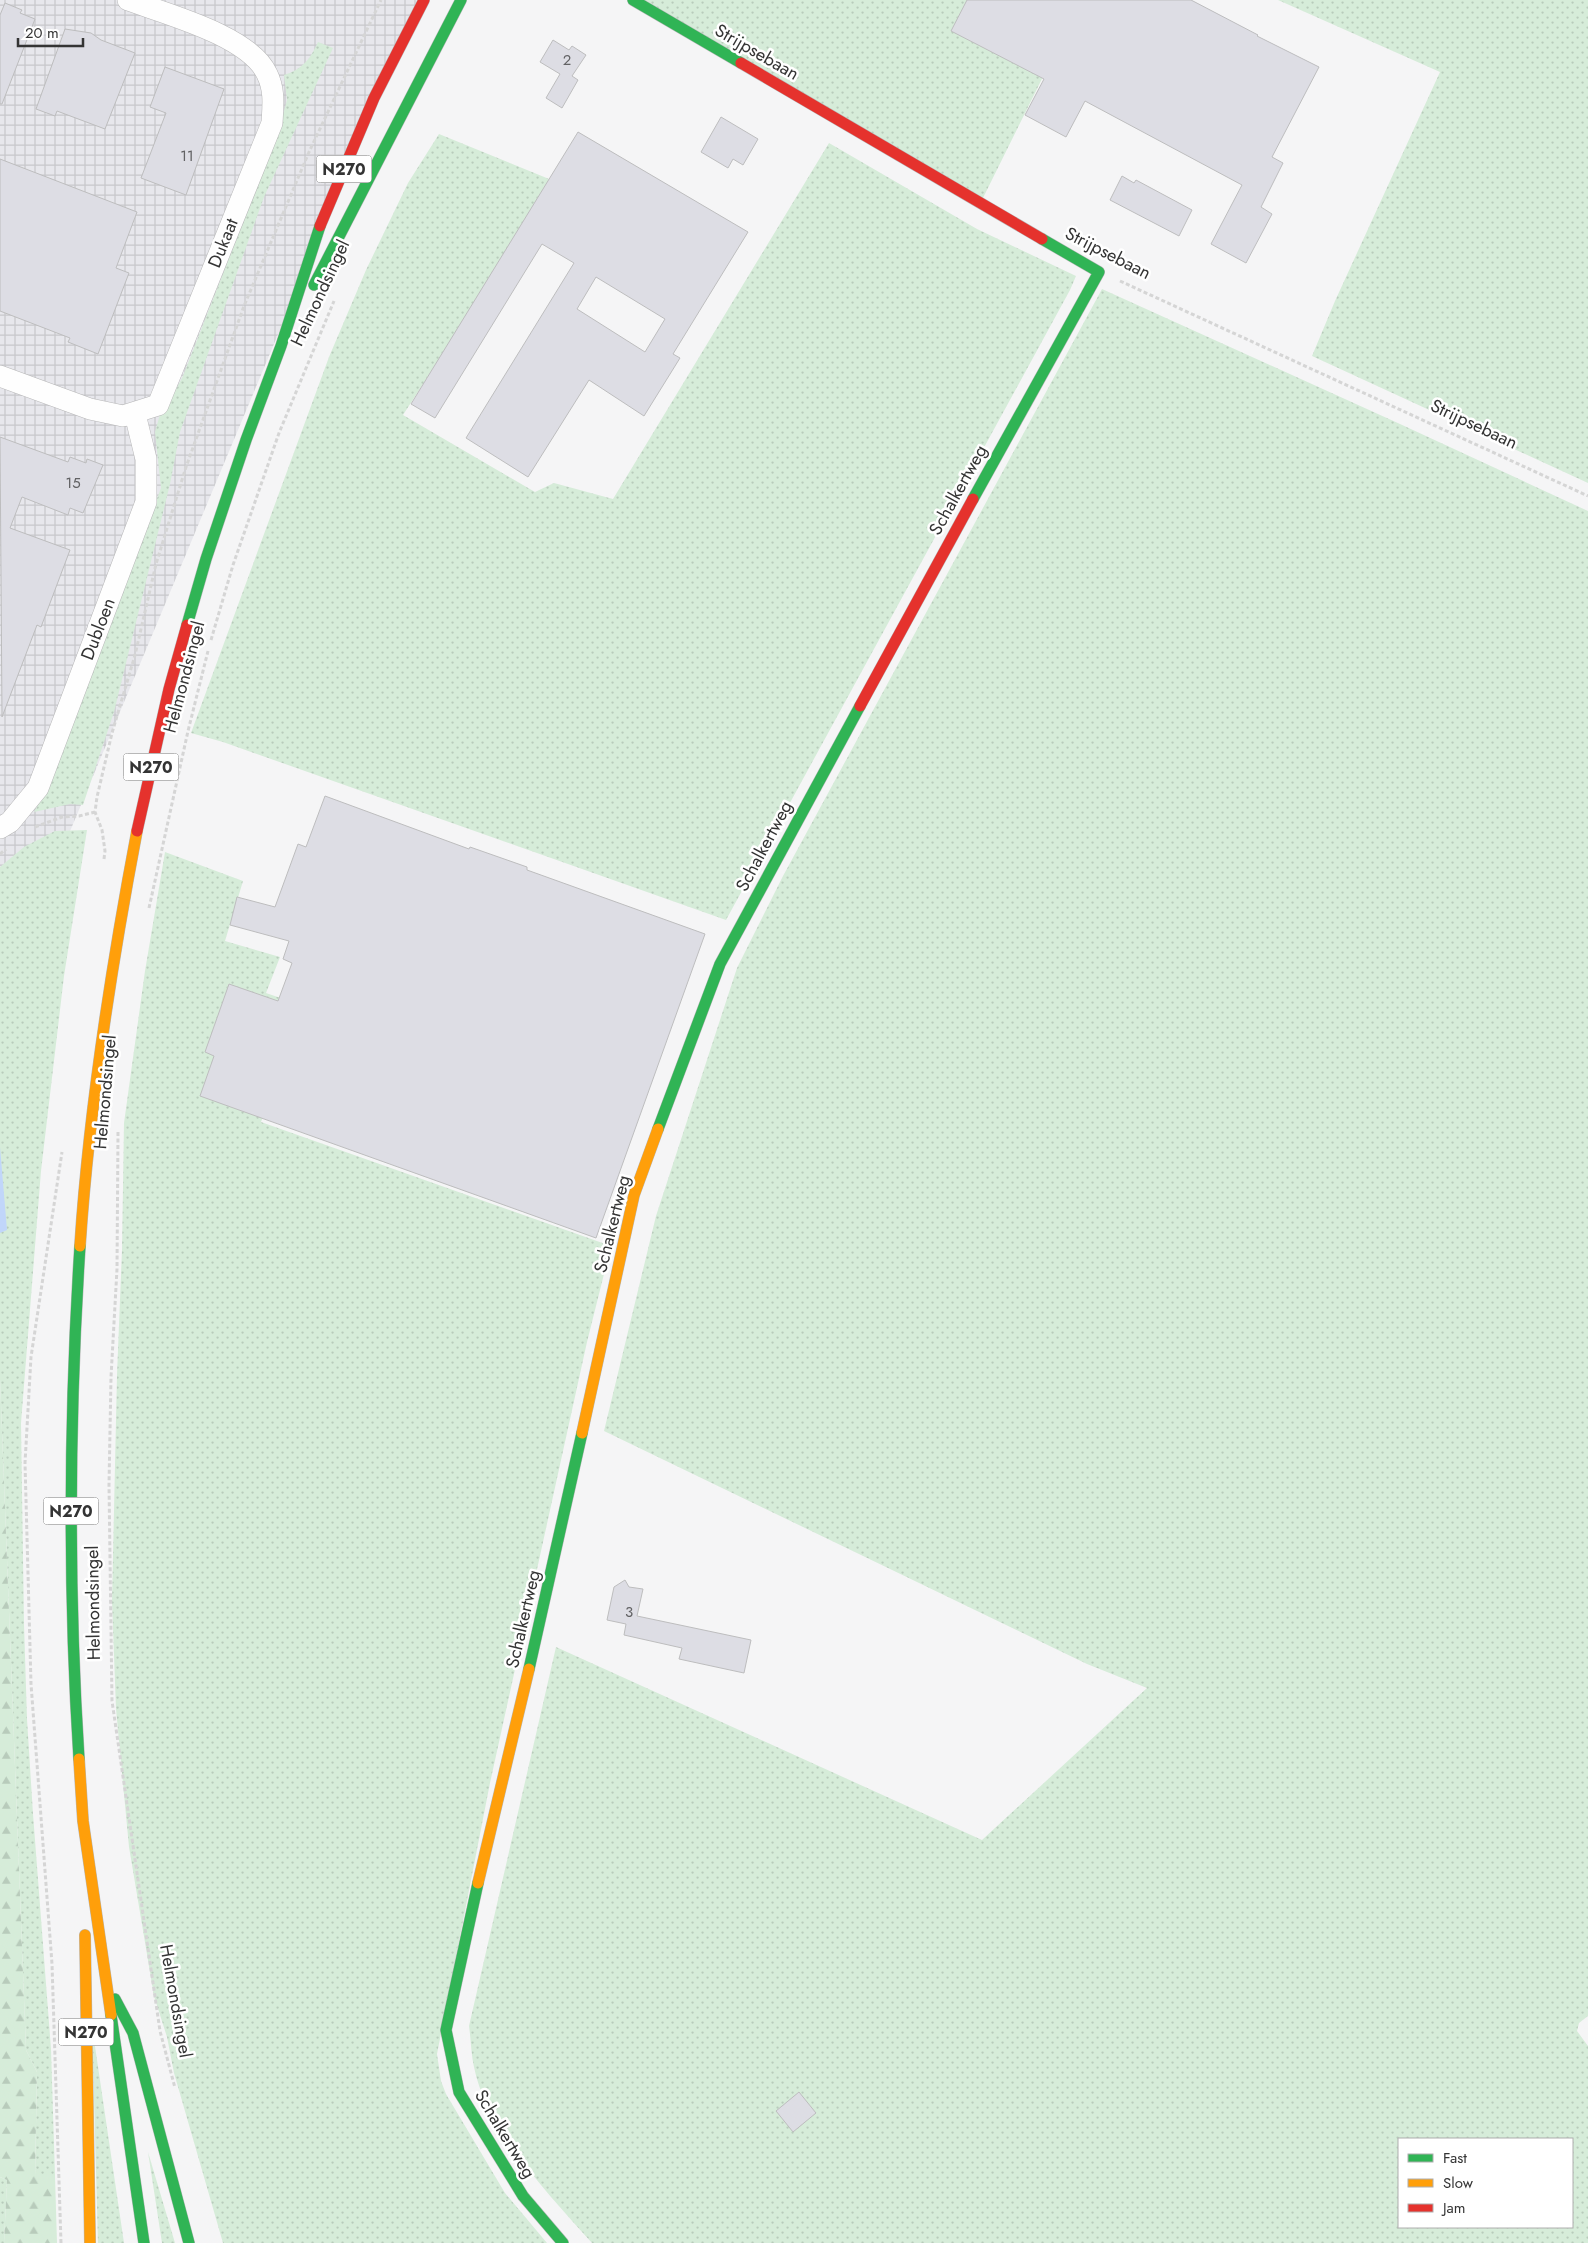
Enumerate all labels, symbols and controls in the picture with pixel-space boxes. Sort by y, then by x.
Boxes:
scale bar [18,15,82,47]
street label: Strijpsebaan [710,17,804,87]
text: 20 m [25,22,59,44]
house number: 2 [563,49,571,71]
house number: 11 [180,145,194,167]
road number: N270 [316,156,372,182]
street label: Dukaat [201,214,245,272]
street label: Strijpsebaan [1061,220,1155,286]
street label: Helmondsingel [284,235,356,351]
street label: Strijpsebaan [1426,392,1522,456]
street label: Schalkertweg [922,440,994,540]
house number: 15 [65,472,81,494]
street label: Dubloen [74,594,122,664]
street label: Helmondsingel [157,618,211,736]
road number: N270 [124,754,178,780]
street label: Schalkertweg [729,796,799,896]
street label: Helmondsingel [87,1034,123,1150]
street label: Schalkertweg [587,1173,637,1275]
road number: N270 [44,1498,98,1524]
street label: Helmondsingel [79,1545,107,1661]
street label: Schalkertweg [499,1568,547,1670]
house number: 3 [625,1601,633,1623]
street label: Helmondsingel [153,1942,199,2060]
road number: N270 [58,2018,114,2045]
street label: Schalkertweg [468,2085,542,2183]
legend [1398,2138,1573,2228]
text: Fast [1443,2147,1467,2169]
text: Slow [1443,2172,1474,2194]
text: Jam [1441,2197,1466,2219]

